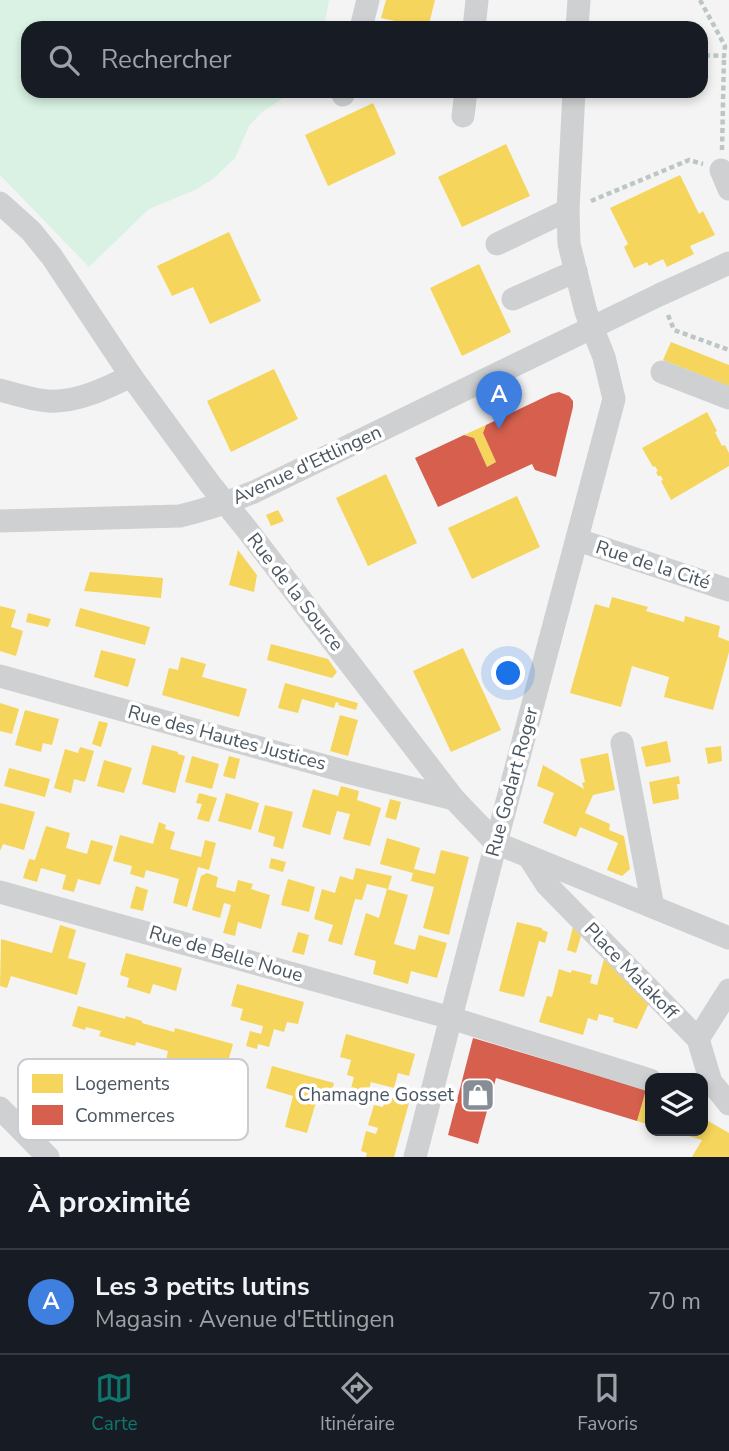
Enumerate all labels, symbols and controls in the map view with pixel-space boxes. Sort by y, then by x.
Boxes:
search box [21,21,708,98]
icon: search [45,41,83,79]
text: Rechercher [101,42,232,77]
pin: A [476,371,522,429]
street label: Avenue d'Ettlingen [228,419,386,511]
street label: Rue de la Source [241,528,349,656]
street label: Rue de la Cité [592,534,714,596]
your location [491,656,525,690]
street label: Rue des Hautes Justices [125,699,329,777]
street label: Rue Godart Roger [480,704,545,860]
street label: Place Malakoff [578,917,684,1026]
street label: Rue de Belle Noue [146,920,306,988]
legend [18,1059,248,1140]
text: Logements [75,1071,170,1097]
map controls [645,1073,708,1136]
button: layers [645,1073,708,1136]
shop icon: Chamagne Gosset [459,1076,497,1114]
place label: Chamagne Gosset [298,1082,454,1108]
text: Commerces [75,1103,175,1129]
text: À proximité [28,1182,190,1223]
text: Les 3 petits lutins [95,1269,310,1304]
text: A [42,1286,60,1317]
text: 70 m [648,1286,701,1317]
text: Magasin · Avenue d'Ettlingen [95,1304,395,1335]
tab: Carte [91,1369,138,1437]
tab: Itinéraire [320,1369,395,1437]
tab: Favoris [577,1369,638,1437]

